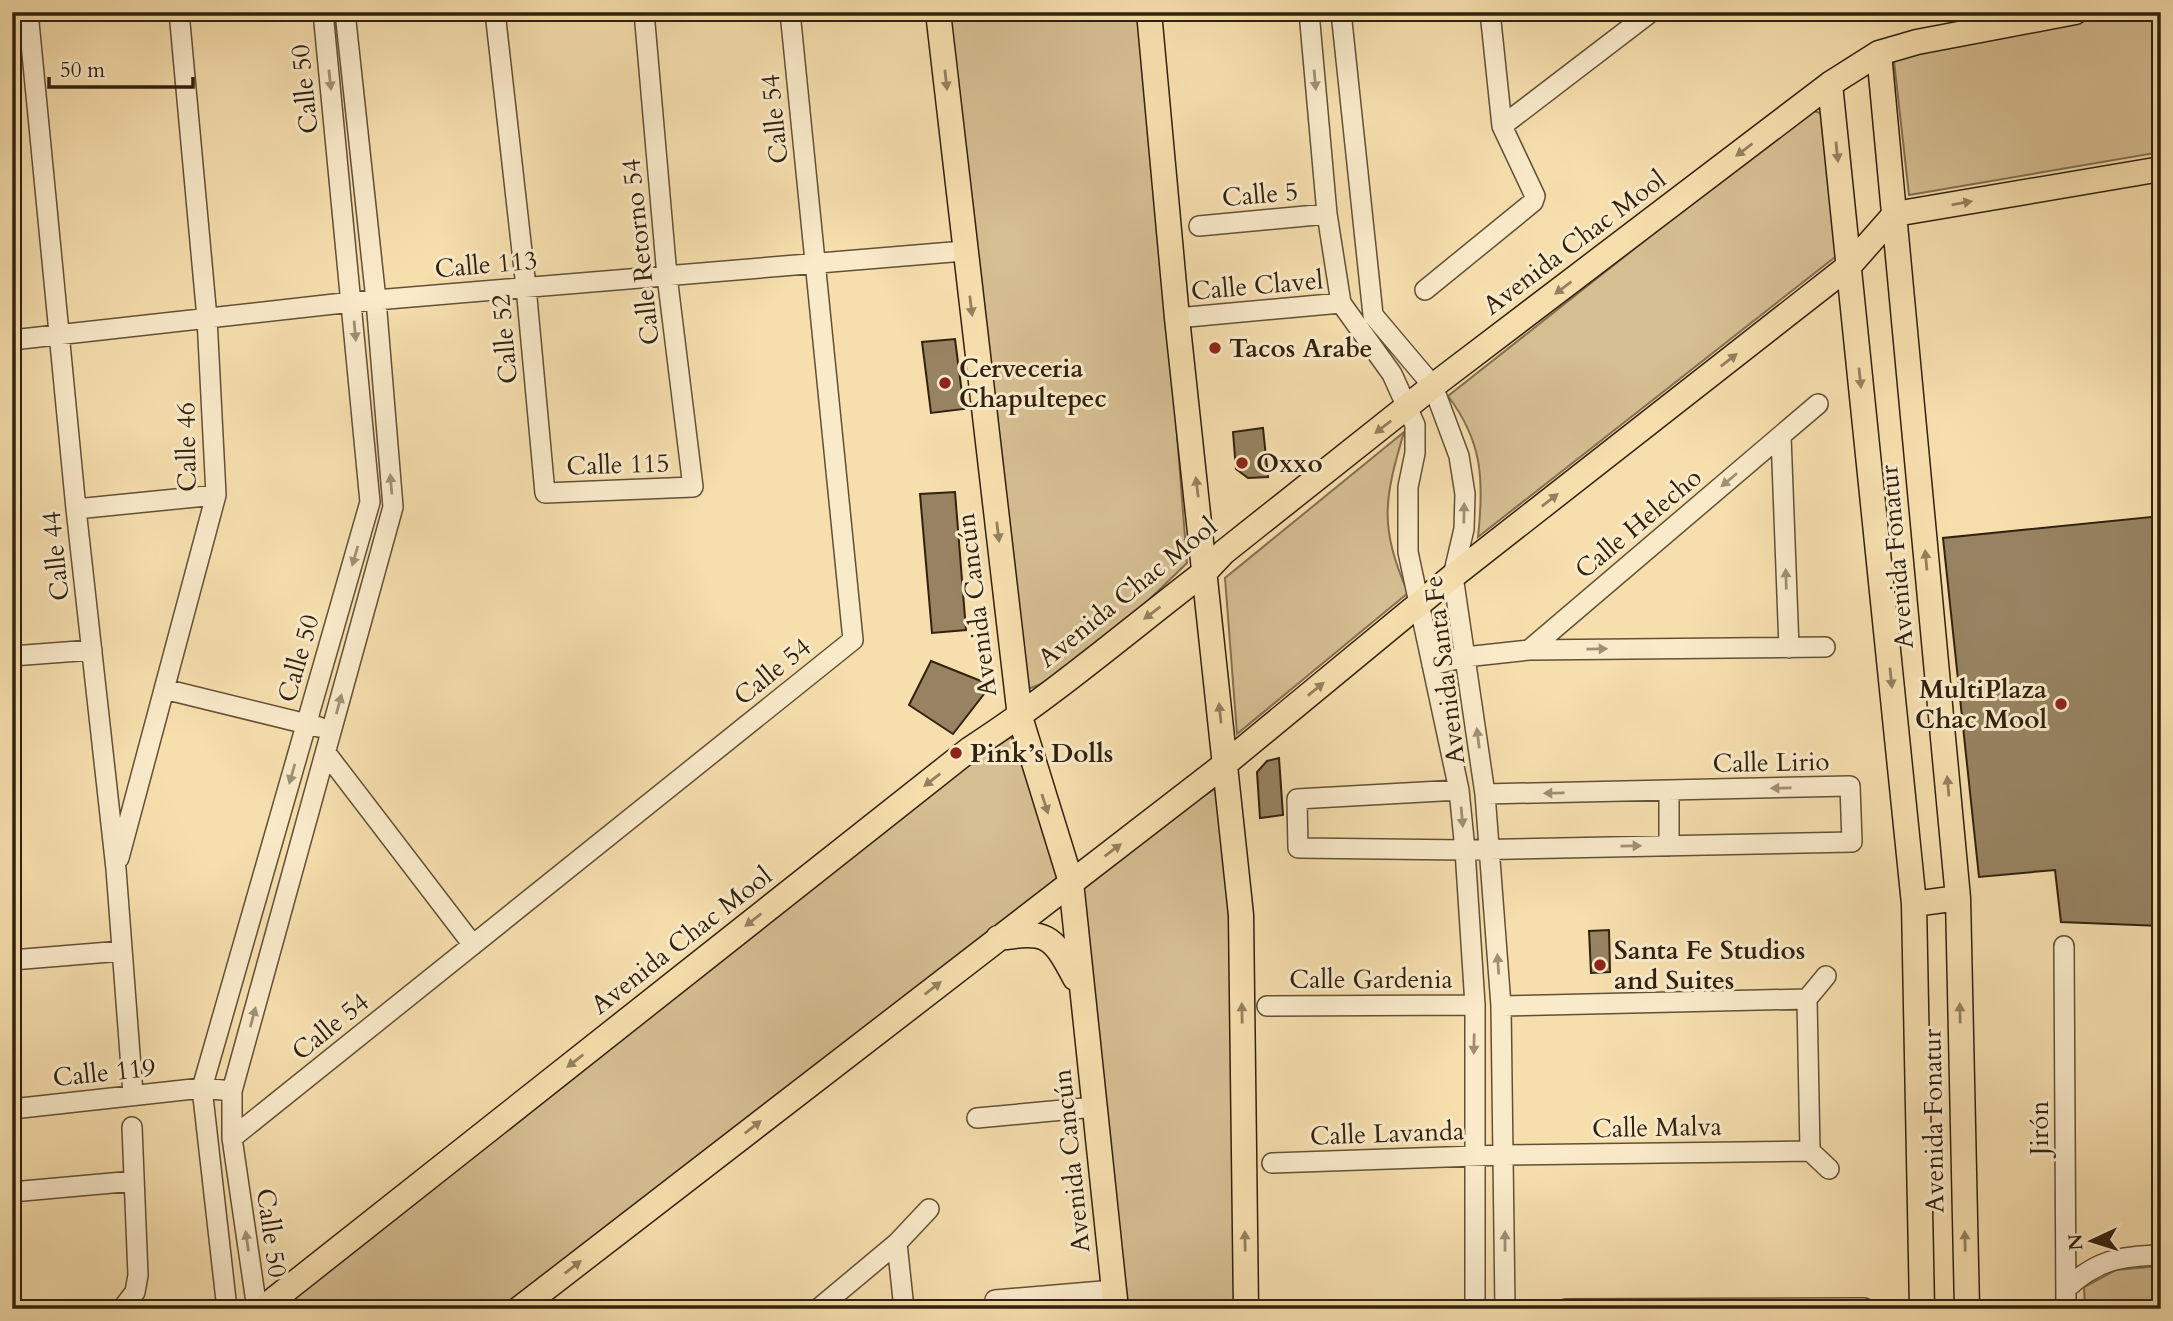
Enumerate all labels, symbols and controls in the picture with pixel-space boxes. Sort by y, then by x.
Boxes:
street label: Calle 50 [282,42,327,135]
scale bar [49,46,192,90]
text: 50 m [60,56,105,85]
one-way arrow [325,69,336,91]
one-way arrow [940,69,951,91]
one-way arrow [1310,69,1321,91]
street label: Calle 54 [752,72,797,165]
one-way arrow [1832,141,1843,163]
one-way arrow [1734,143,1753,157]
street label: Calle Retorno 54 [613,157,668,347]
street label: Avenida Chac Mool [1476,162,1673,323]
street label: Calle 5 [1220,174,1300,215]
one-way arrow [1951,197,1973,208]
street label: Calle 113 [433,243,539,286]
street label: Calle Clavel [1190,262,1325,309]
one-way arrow [1554,280,1572,295]
street label: Calle 52 [483,293,526,385]
one-way arrow [965,295,976,317]
one-way arrow [350,320,361,342]
place label: Tacos Arabe [1229,331,1372,366]
marker: Tacos Arabe [1207,340,1223,356]
place label: Cerveceria Chapultepec [959,351,1107,416]
one-way arrow [1721,353,1738,368]
one-way arrow [1855,368,1866,390]
marker: Cerveceria Chapultepec [937,375,953,391]
street label: Calle 46 [168,402,205,492]
one-way arrow [1374,420,1392,434]
street label: Calle 115 [566,445,670,484]
place label: Oxxo [1256,446,1323,481]
marker: Oxxo [1234,455,1250,471]
street label: Calle Helecho [1568,460,1709,587]
street label: Avenida Fonatur [1871,463,1922,650]
one-way arrow [385,472,396,494]
one-way arrow [1720,472,1738,488]
one-way arrow [1191,476,1202,498]
one-way arrow [1541,493,1559,508]
one-way arrow [1459,502,1470,524]
street label: Calle 44 [33,509,78,602]
street label: Avenida Chac Mool [1030,509,1225,676]
street label: Avenida Cancún [948,511,1005,699]
one-way arrow [992,521,1003,543]
one-way arrow [349,545,360,567]
one-way arrow [1921,548,1932,570]
one-way arrow [1781,568,1792,590]
street label: Avenida Santa Fe [1416,574,1473,766]
one-way arrow [1143,605,1161,619]
street label: Calle 50 [269,610,328,706]
street label: Calle 54 [726,630,818,713]
one-way arrow [1586,643,1608,655]
one-way arrow [1886,667,1897,689]
place label: MultiPlaza Chac Mool [1915,672,2047,737]
one-way arrow [1307,682,1324,697]
one-way arrow [334,693,345,715]
marker: MultiPlaza Chac Mool [2053,696,2069,712]
one-way arrow [1215,702,1226,724]
one-way arrow [1473,726,1484,748]
place label: Pink’s Dolls [970,736,1113,771]
street label: Calle Lirio [1712,744,1830,781]
marker: Pink’s Dolls [948,745,964,761]
one-way arrow [286,763,297,785]
one-way arrow [923,772,941,786]
one-way arrow [1942,775,1953,797]
one-way arrow [1770,782,1792,793]
one-way arrow [1543,787,1565,799]
one-way arrow [1040,793,1051,814]
one-way arrow [1457,806,1468,828]
one-way arrow [1620,841,1642,852]
one-way arrow [1104,842,1122,857]
street label: Avenida Chac Mool [583,858,779,1022]
one-way arrow [745,913,763,928]
place label: Santa Fe Studios and Suites [1614,933,1805,998]
one-way arrow [1492,953,1503,975]
marker: Santa Fe Studios and Suites [1592,957,1608,973]
street label: Calle Gardenia [1289,962,1453,997]
one-way arrow [923,980,941,995]
street label: Calle 54 [284,985,376,1068]
one-way arrow [1236,1002,1248,1024]
one-way arrow [1955,1002,1966,1024]
one-way arrow [248,1007,258,1028]
street label: Avenida Fonatur [1914,1028,1953,1214]
one-way arrow [1469,1033,1480,1055]
street label: Calle 119 [51,1050,157,1095]
one-way arrow [566,1054,584,1069]
street label: Avenida Cancún [1044,1067,1099,1254]
street label: Jirón [2022,1101,2057,1159]
street label: Calle Malva [1592,1109,1722,1146]
street label: Calle Lavanda [1309,1113,1465,1154]
one-way arrow [744,1121,762,1135]
street label: Calle 50 [248,1186,295,1280]
north arrow [2058,1206,2128,1276]
one-way arrow [1239,1229,1251,1251]
one-way arrow [1499,1229,1511,1251]
one-way arrow [1959,1229,1971,1251]
one-way arrow [241,1230,252,1252]
text: N [2062,1232,2090,1251]
one-way arrow [564,1259,582,1274]

